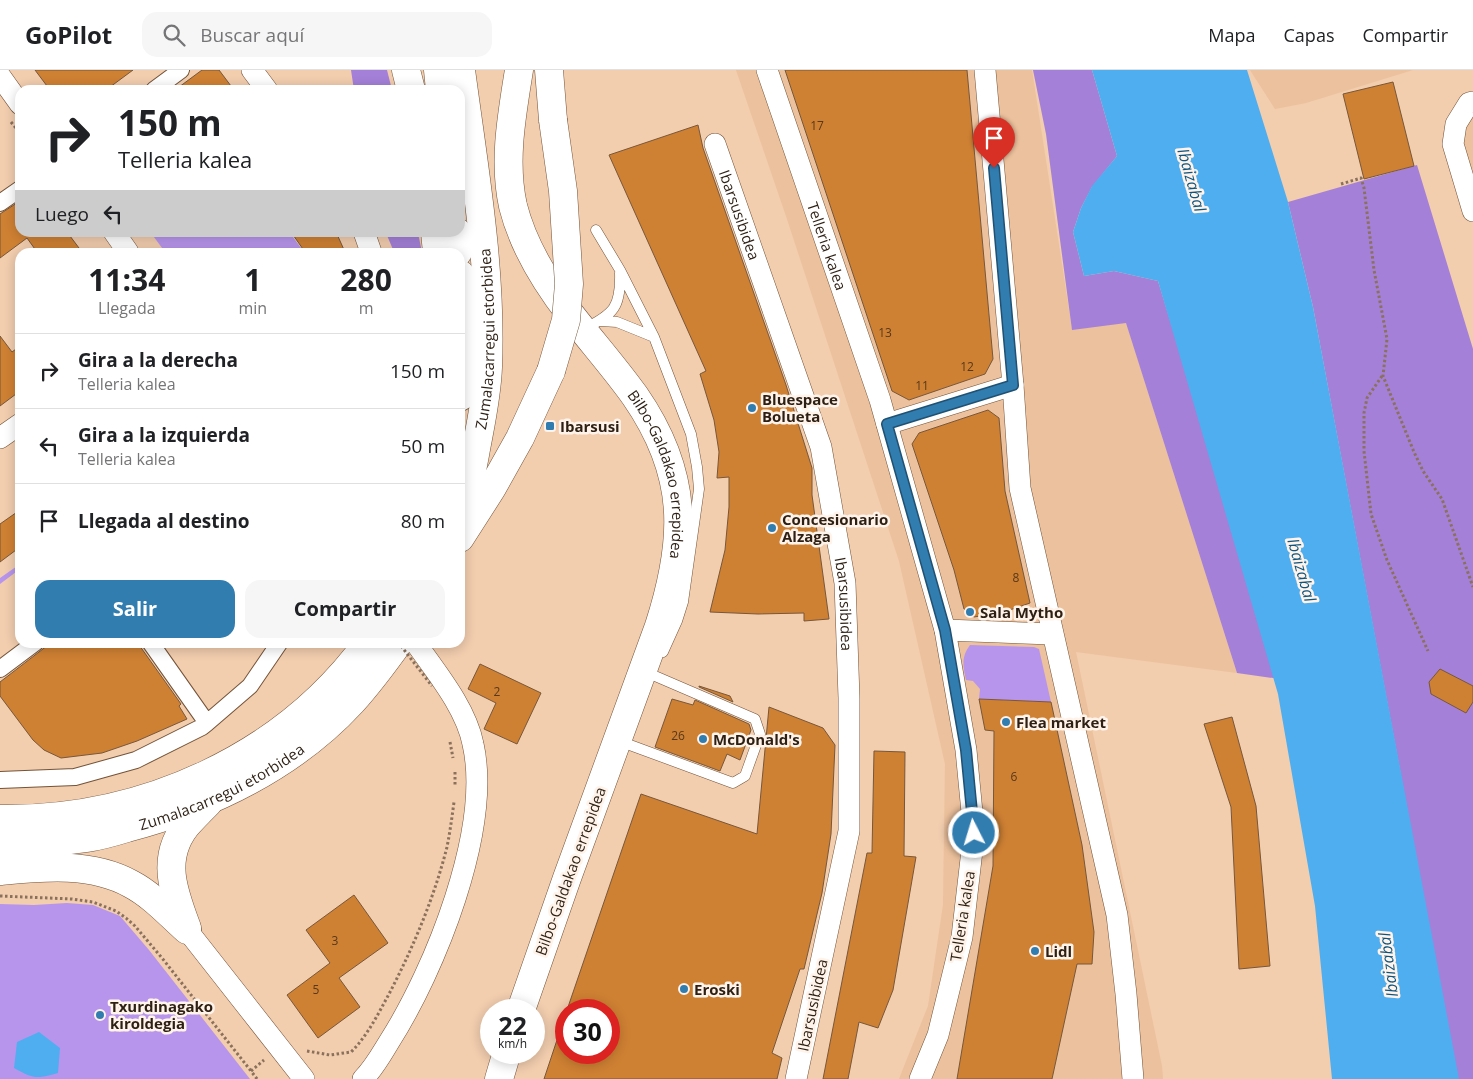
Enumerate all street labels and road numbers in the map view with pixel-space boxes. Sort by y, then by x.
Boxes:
street label: Ibarsusibidea [715,167,765,263]
street label: Telleria kalea [803,199,852,293]
street label: Zumalacarregui etorbidea [470,247,499,431]
street label: Bilbo-Galdakao errepidea [624,386,688,560]
street label: Ibarsusibidea [831,555,857,651]
street label: Zumalacarregui etorbidea [137,739,308,834]
street label: Bilbo-Galdakao errepidea [530,784,610,958]
street label: Telleria kalea [945,869,979,963]
street label: Ibarsusibidea [792,957,832,1053]

